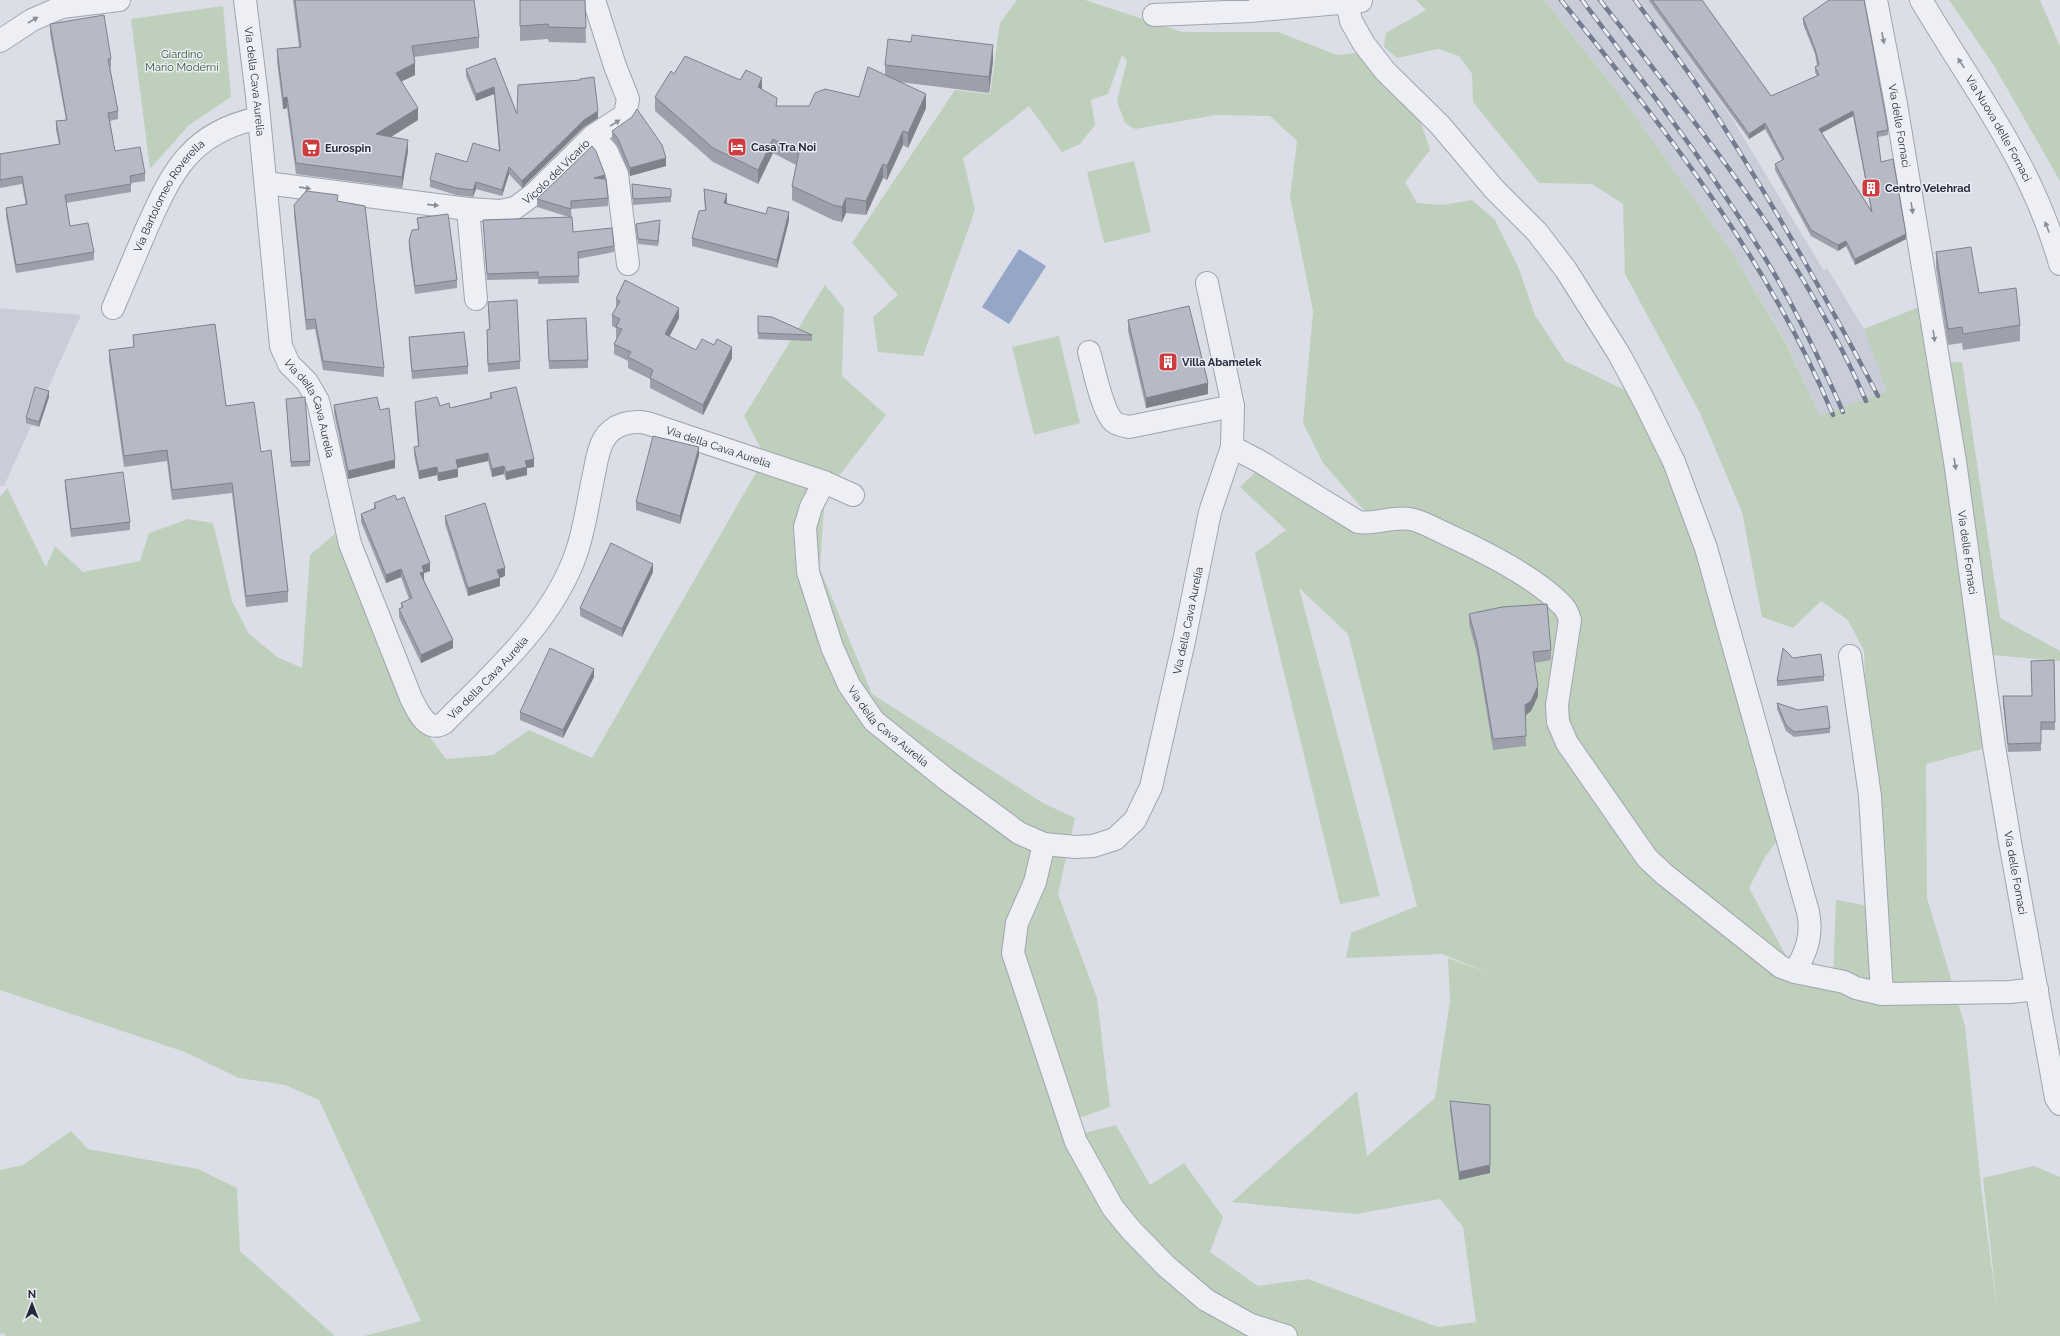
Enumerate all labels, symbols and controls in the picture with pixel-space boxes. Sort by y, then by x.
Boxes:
one-way arrow [27,17,39,24]
street label: Via della Cava Aurelia [241,26,267,137]
one-way arrow [1881,32,1887,44]
park label: Giardino Mario Moderni [145,48,219,74]
one-way arrow [1957,58,1965,68]
street label: Via Nuova delle Fornaci [1962,73,2034,184]
street label: Via delle Fornaci [1885,83,1912,169]
one-way arrow [609,119,620,127]
hotel icon: Casa Tra Noi [726,136,748,158]
street label: Via Bartolomeo Roverella [131,137,207,254]
supermarket icon: Eurospin [300,137,322,159]
street label: Vicolo del Vicario [520,137,593,207]
place label: Casa Tra Noi [751,141,816,154]
place label: Eurospin [325,142,371,155]
building icon: Centro Velehrad [1860,177,1882,199]
place label: Centro Velehrad [1885,182,1971,195]
one-way arrow [299,185,311,191]
one-way arrow [427,202,440,208]
one-way arrow [1909,202,1915,214]
one-way arrow [2044,221,2050,233]
one-way arrow [1931,330,1937,342]
building icon: Villa Abamelek [1157,351,1179,373]
place label: Villa Abamelek [1182,356,1262,369]
street label: Via della Cava Aurelia [281,357,337,459]
street label: Via della Cava Aurelia [664,424,772,471]
one-way arrow [1952,458,1958,470]
street label: Via delle Fornaci [1955,510,1979,595]
street label: Via della Cava Aurelia [1171,566,1206,676]
street label: Via della Cava Aurelia [445,634,531,722]
street label: Via della Cava Aurelia [845,684,931,770]
street label: Via delle Fornaci [2001,830,2029,916]
north arrow [12,1284,52,1324]
text: N [28,1288,36,1301]

